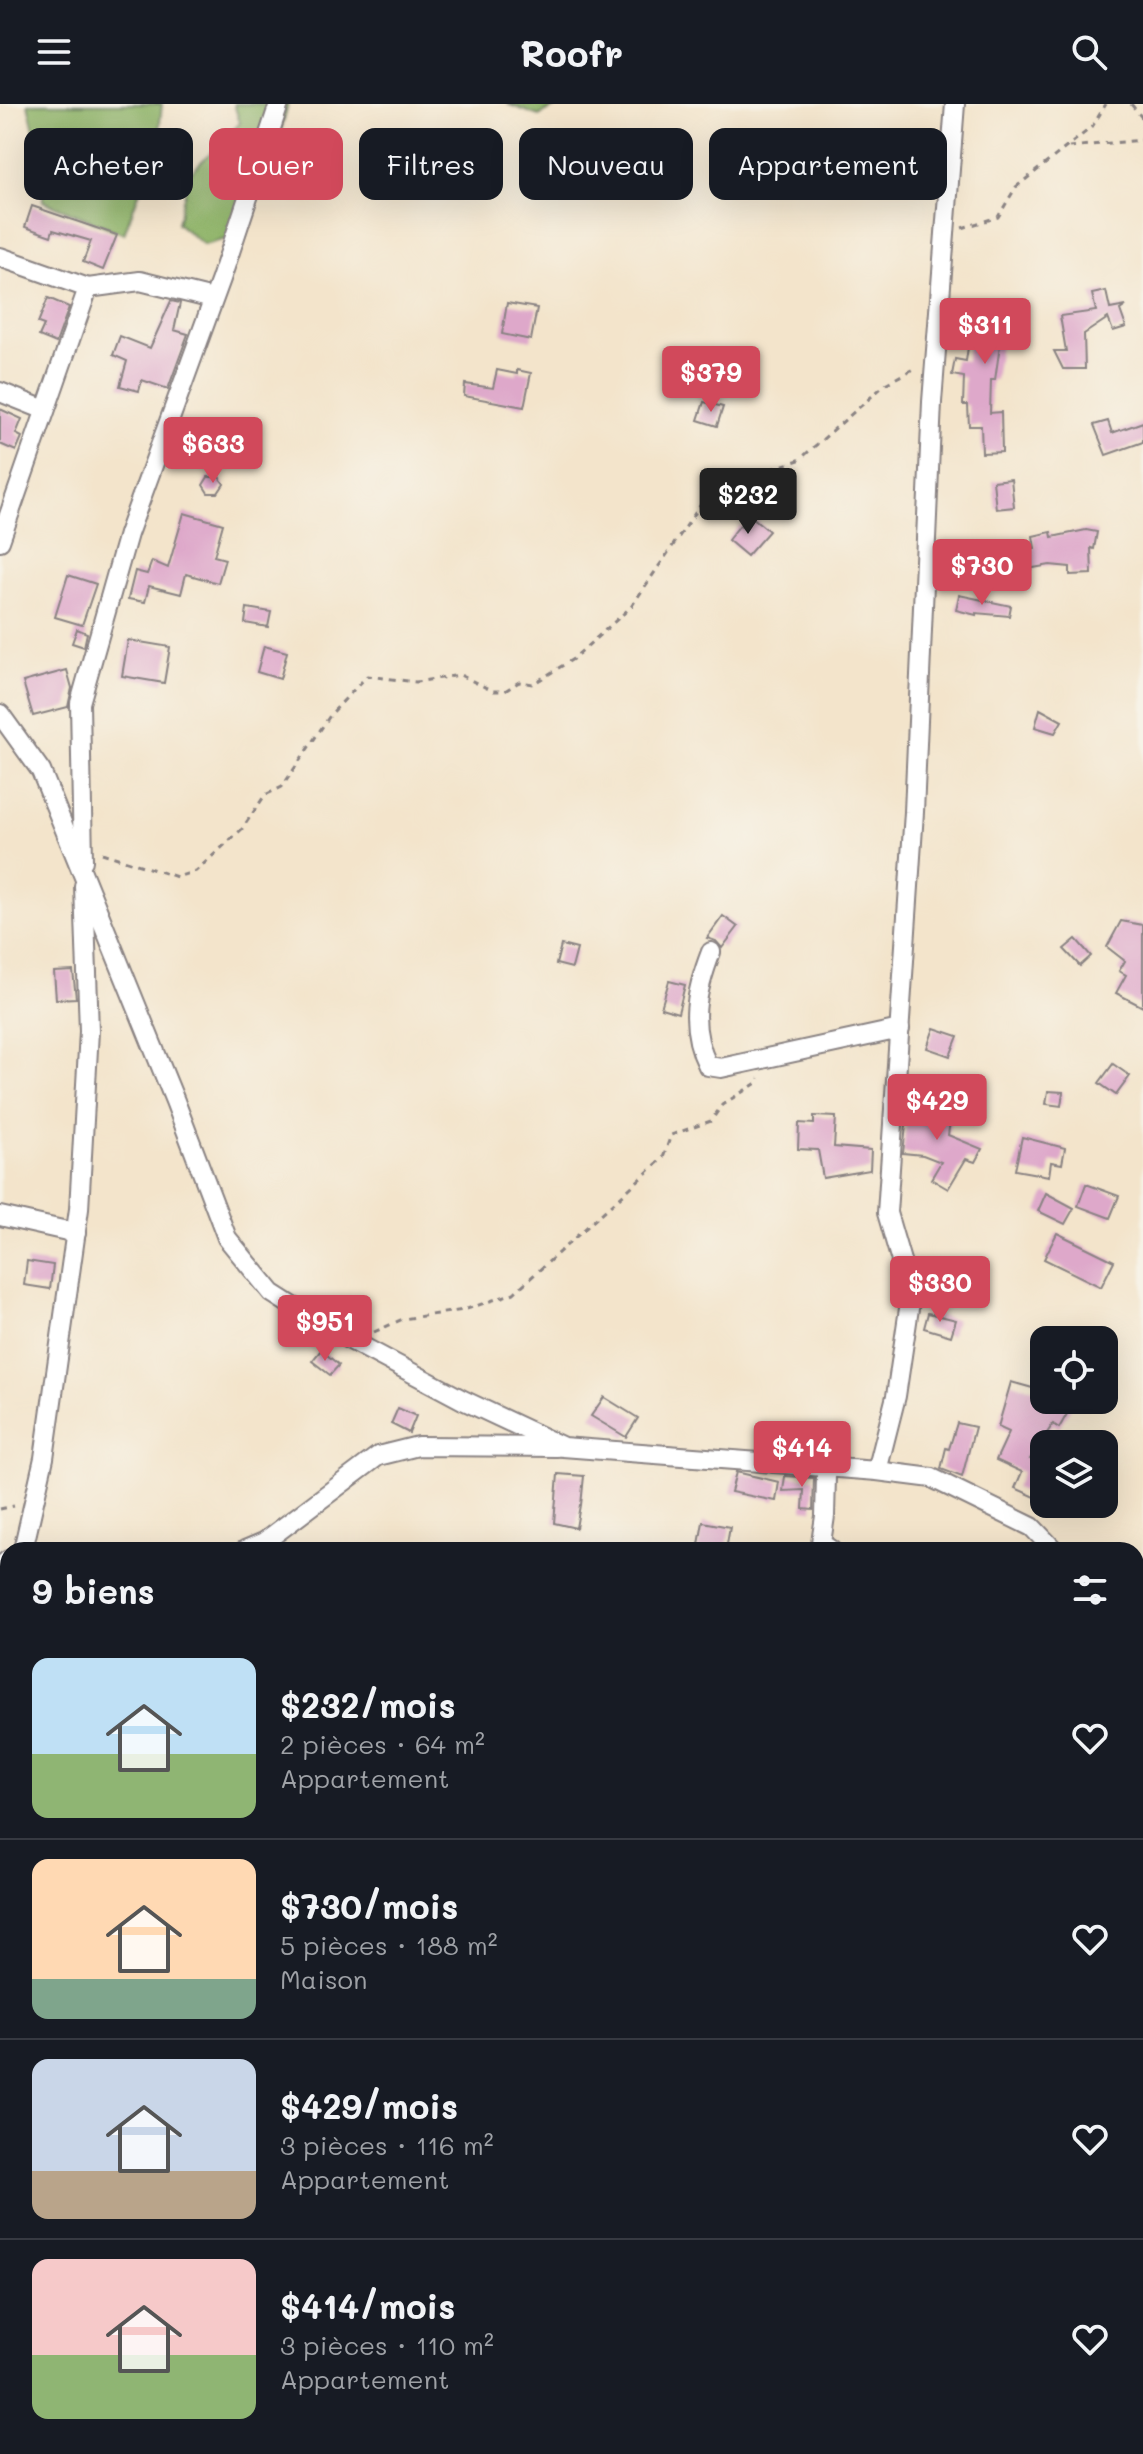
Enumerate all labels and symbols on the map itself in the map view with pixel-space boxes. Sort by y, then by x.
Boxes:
pin: $311 [938,298,1032,366]
pin: $379 [664,346,758,414]
pin: $633 [166,417,260,485]
pin: $232 [701,468,795,536]
pin: $730 [935,539,1029,607]
pin: $429 [890,1074,984,1142]
pin: $330 [893,1256,987,1324]
pin: $951 [278,1295,372,1363]
pin: $414 [755,1421,849,1489]

